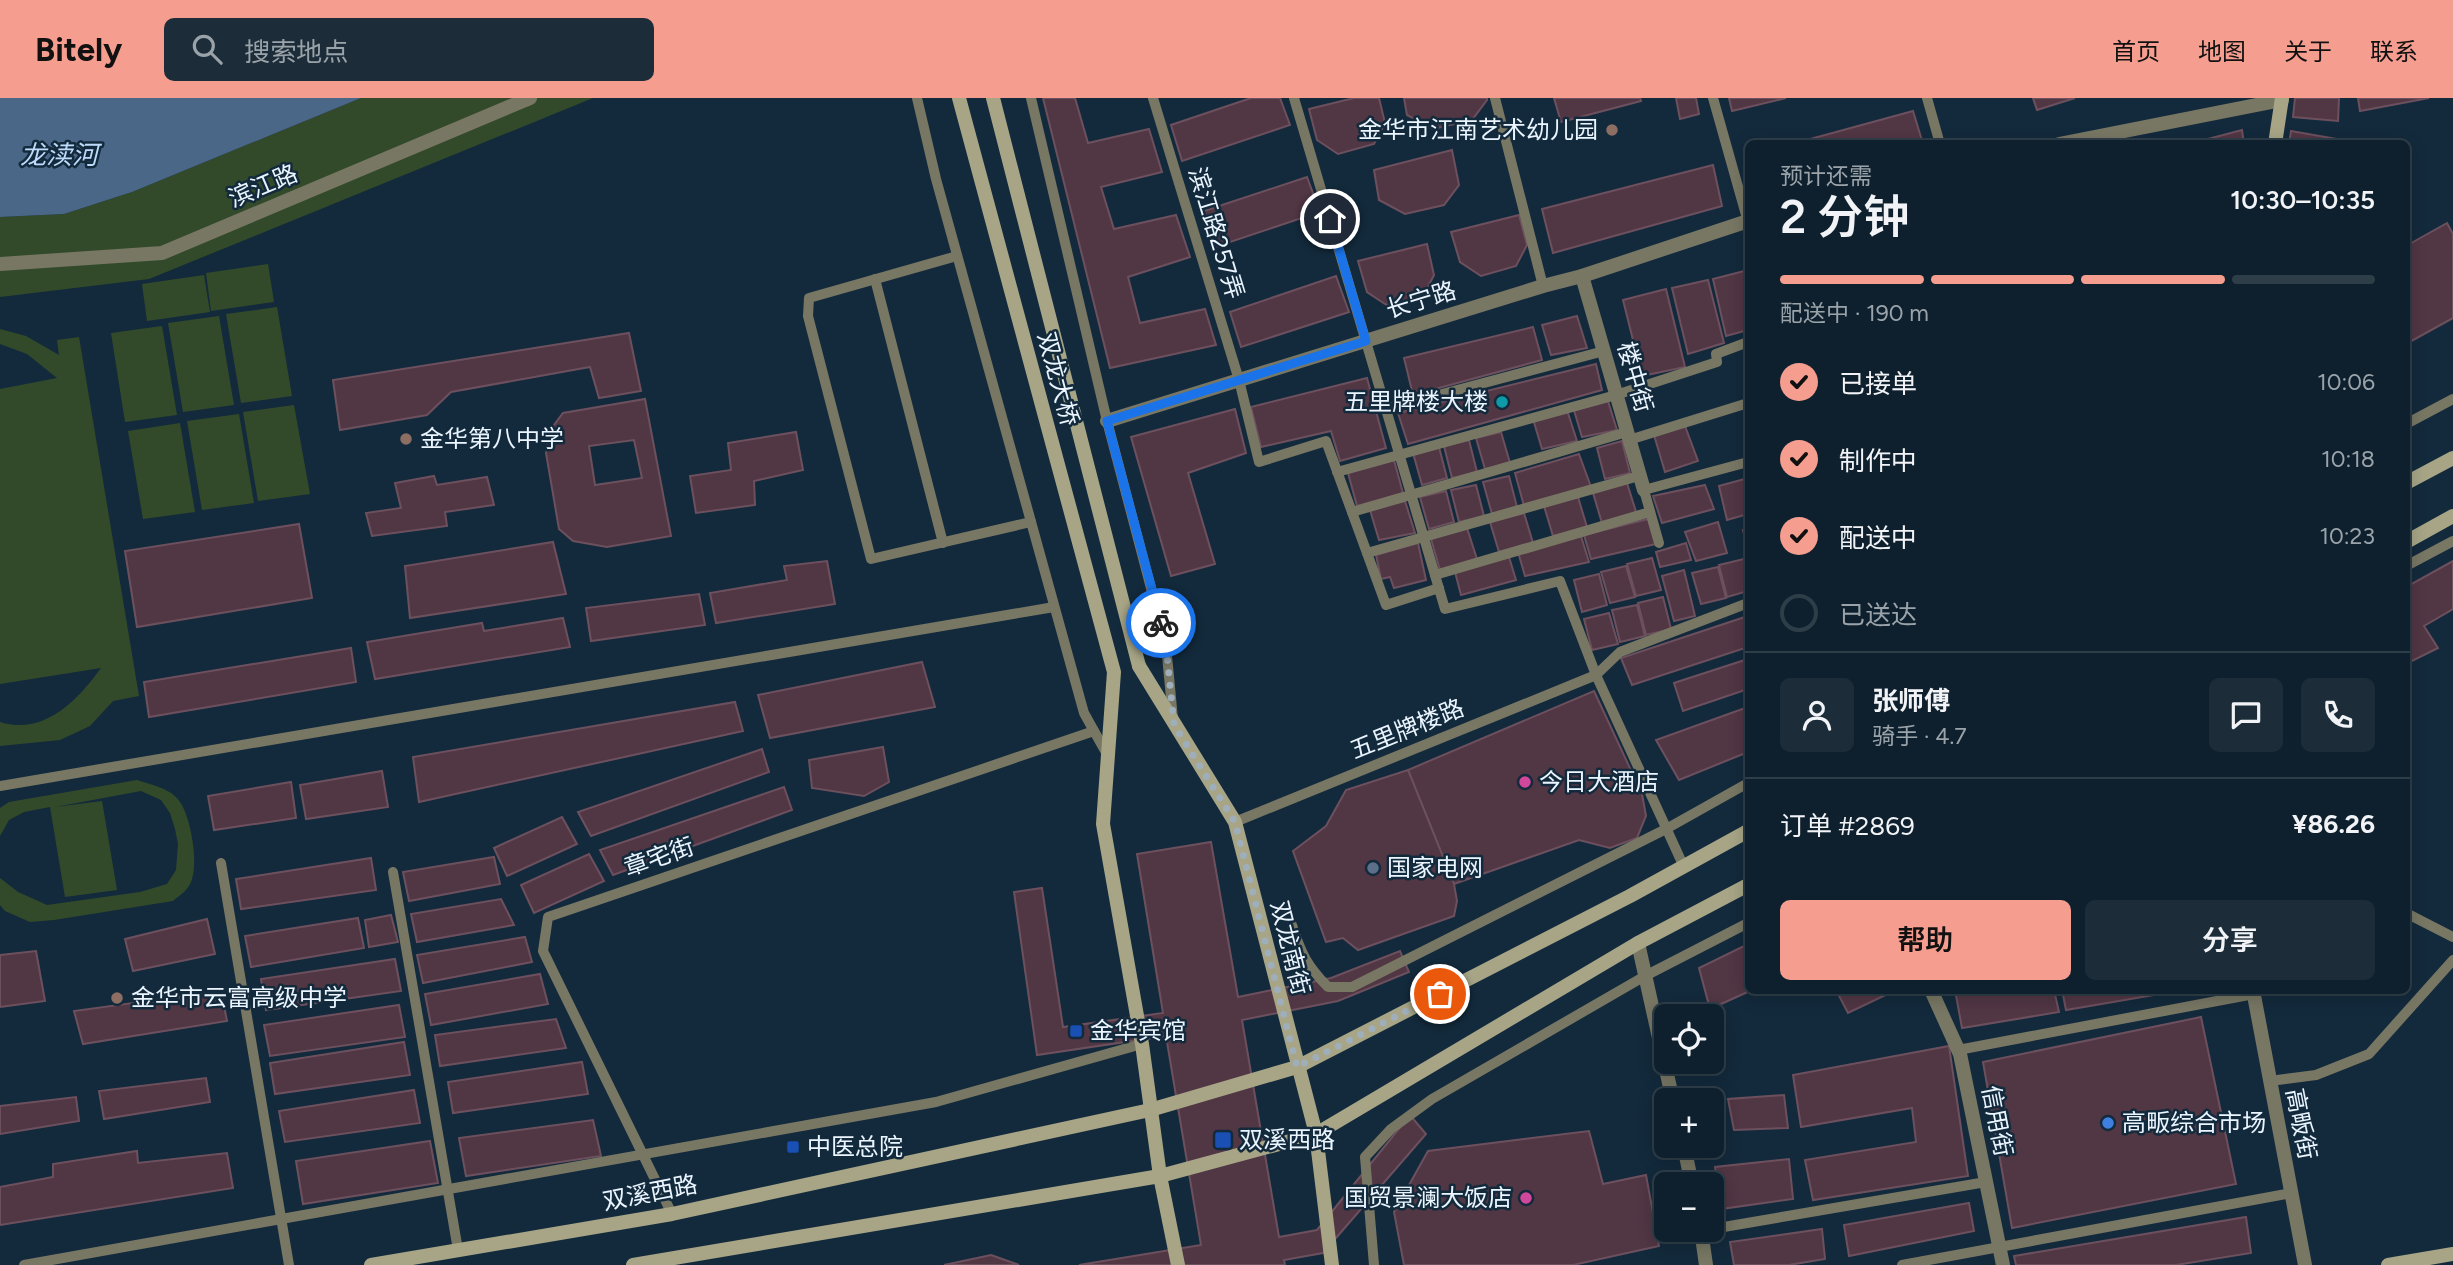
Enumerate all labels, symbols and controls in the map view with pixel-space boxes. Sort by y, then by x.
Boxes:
search box [164,18,654,81]
text: Bitely [35,30,122,69]
icon: search [188,30,226,68]
text: 搜索地点 [244,36,348,68]
text: 首页 [2112,37,2160,66]
text: 地图 [2198,37,2246,66]
text: 关于 [2284,37,2332,66]
text: 联系 [2370,37,2418,66]
place label: 金华市江南艺术幼儿园 [1358,115,1598,144]
marker: 金华市江南艺术幼儿园 [1604,122,1620,138]
water label: 龙渎河 [20,139,103,171]
street label: 滨江路 [224,158,302,213]
text: 预计还需 [1780,162,1872,190]
street label: 滨江路257弄 [1183,164,1250,302]
text: 10:30–10:35 [2230,184,2375,216]
pin [1300,189,1360,249]
text: 2 分钟 [1780,189,1909,245]
icon: home [1311,200,1349,238]
street label: 长宁路 [1382,275,1460,324]
text: 配送中 · 190 m [1780,299,1929,327]
street label: 双龙大桥 [1032,329,1085,429]
street label: 楼中街 [1612,338,1659,415]
icon: check [1780,363,1818,401]
text: 已接单 [1839,368,1917,400]
text: 10:06 [2317,368,2375,396]
place label: 五里牌楼大楼 [1344,387,1488,416]
marker: 五里牌楼大楼 [1494,394,1510,410]
place label: 金华第八中学 [420,424,564,453]
marker: 金华第八中学 [398,431,414,447]
icon: check [1780,440,1818,478]
text: 制作中 [1839,445,1917,477]
text: 10:18 [2321,445,2375,473]
icon: check [1780,517,1818,555]
text: 配送中 [1839,522,1917,554]
text: 10:23 [2320,522,2375,550]
courier [1126,588,1196,658]
text: 已送达 [1839,599,1917,631]
icon: bike [1142,604,1180,642]
button: person [1780,678,1854,752]
button: chat [2209,678,2283,752]
button: phone [2301,678,2375,752]
text: 张师傅 [1872,685,1950,717]
street label: 五里牌楼路 [1346,693,1468,764]
text: 骑手 · 4.7 [1872,722,1967,750]
place label: 今日大酒店 [1539,767,1659,796]
marker: 今日大酒店 [1517,774,1533,790]
text: ¥86.26 [2292,808,2375,840]
text: 订单 #2869 [1780,810,1915,842]
street label: 章宅街 [620,831,698,882]
place label: 国家电网 [1387,853,1483,882]
marker: 国家电网 [1365,860,1381,876]
street label: 双龙南街 [1265,898,1316,998]
button: 帮助 [1780,900,2071,980]
button: 分享 [2085,900,2375,980]
pin [1410,964,1470,1024]
icon: bag [1421,975,1459,1013]
place label: 金华市云富高级中学 [131,983,347,1012]
marker: 金华市云富高级中学 [109,990,125,1006]
map controls [1654,1004,1724,1242]
button: locate [1654,1004,1724,1074]
place label: 金华宾馆 [1090,1016,1186,1045]
marker: 金华宾馆 [1068,1023,1084,1039]
street label: 信用街 [1976,1083,2019,1159]
street label: 高畈街 [2280,1086,2323,1162]
button: + [1654,1088,1724,1158]
place label: 高畈综合市场 [2122,1108,2266,1137]
marker: 高畈综合市场 [2100,1115,2116,1131]
place label: 双溪西路 [1239,1125,1335,1154]
marker: 双溪西路 [1213,1130,1233,1150]
place label: 中医总院 [807,1132,903,1161]
marker: 中医总院 [785,1139,801,1155]
street label: 双溪西路 [600,1169,700,1216]
button: − [1654,1172,1724,1242]
place label: 国贸景澜大饭店 [1344,1183,1512,1212]
marker: 国贸景澜大饭店 [1518,1190,1534,1206]

